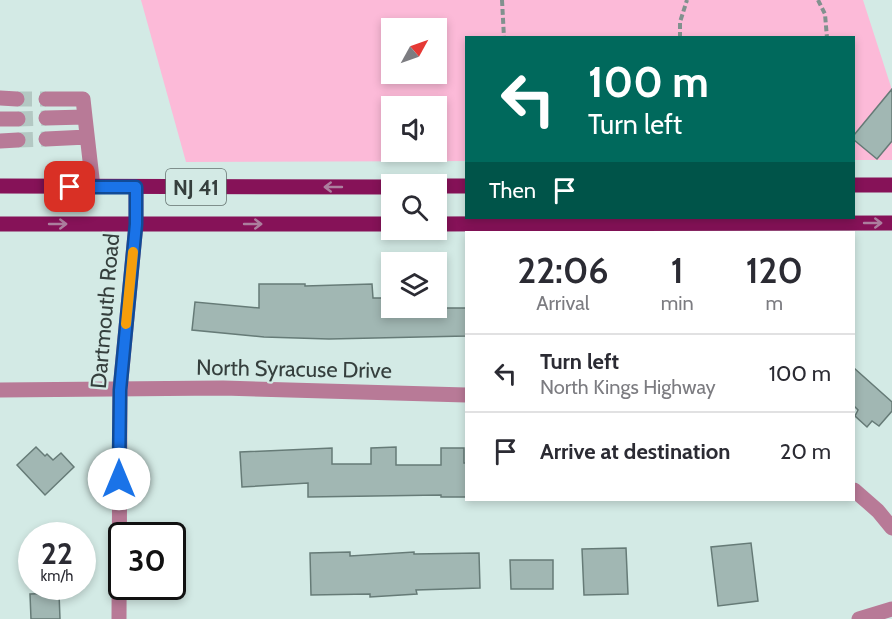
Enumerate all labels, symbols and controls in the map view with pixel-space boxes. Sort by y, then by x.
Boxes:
north arrow [381,18,447,84]
map controls [381,18,447,318]
text: 100 m [588,56,709,108]
icon: left [489,60,567,138]
button: sound [381,96,447,162]
text: Turn left [588,108,682,141]
pin [44,161,95,212]
road number: NJ 41 [166,169,226,205]
icon: arrive [53,170,86,203]
button: search [381,174,447,240]
icon: arrive [548,174,581,207]
text: Then [489,177,536,204]
one-way arrow [324,181,344,193]
one-way arrow [862,217,882,229]
one-way arrow [48,218,68,230]
one-way arrow [243,218,263,230]
street label: Dartmouth Road [85,232,125,390]
text: 22:06 [517,248,609,292]
text: 1 [671,248,684,292]
text: 120 [746,248,803,292]
button: layers [381,252,447,318]
text: Arrival [536,291,589,315]
text: min [661,291,694,315]
text: m [766,291,783,315]
text: Turn left [540,348,619,375]
street label: North Syracuse Drive [196,354,392,384]
icon: left [489,357,522,390]
text: 100 m [769,360,831,387]
text: North Kings Highway [540,375,716,399]
icon: arrive [489,435,522,468]
text: Arrive at destination [540,438,730,465]
text: 20 m [780,438,831,465]
position arrow [87,447,151,511]
speed limit sign: 30 [108,522,186,600]
text: 22 [41,535,73,572]
text: km/h [41,567,73,585]

